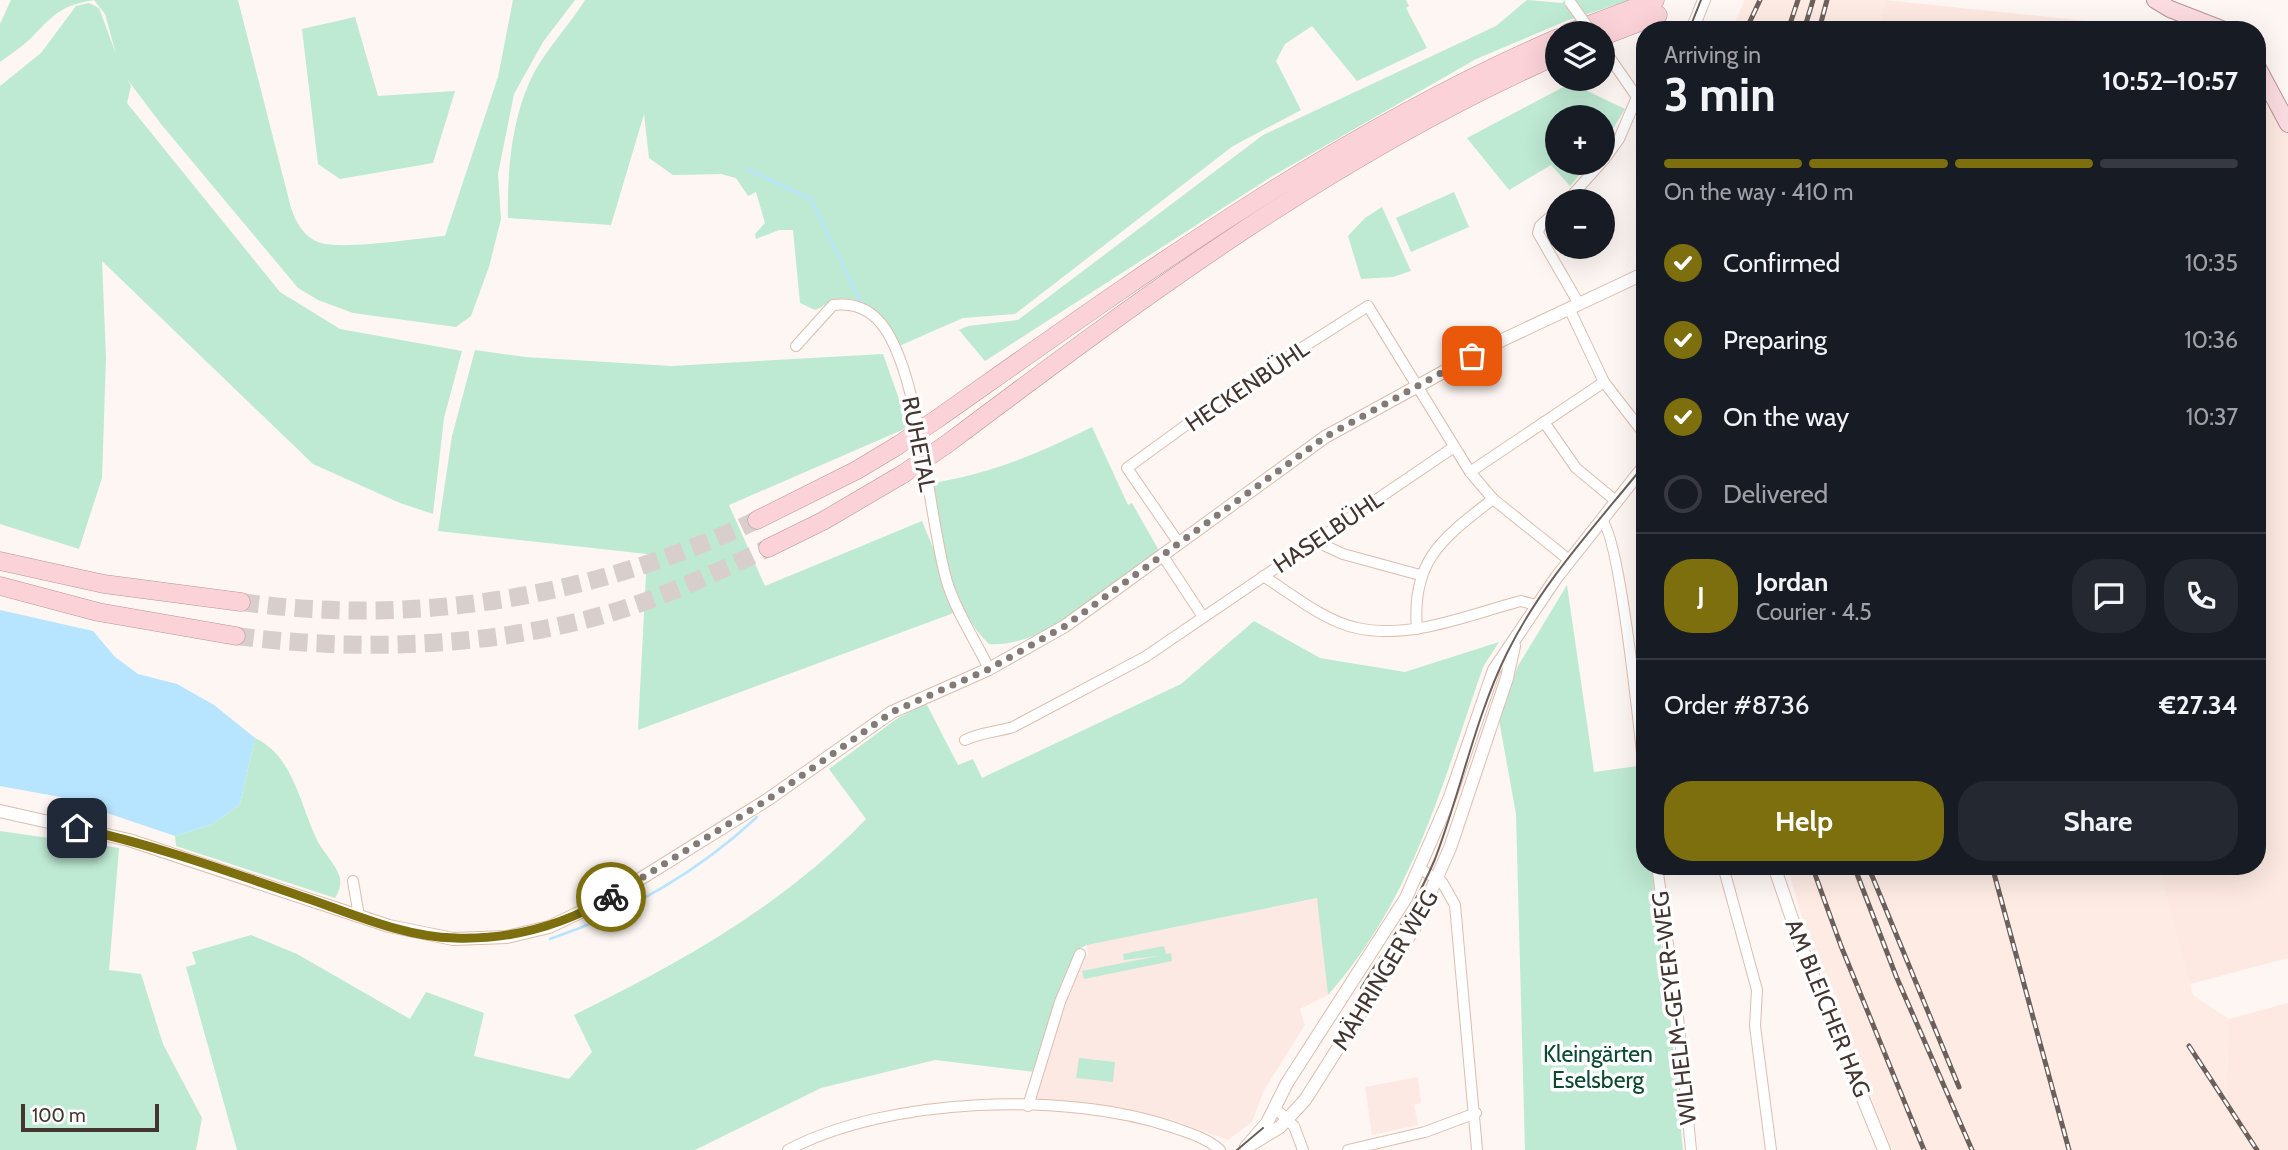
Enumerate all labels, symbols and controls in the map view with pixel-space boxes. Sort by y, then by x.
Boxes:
map controls [1545,21,1615,259]
button: layers [1545,21,1615,91]
text: Arriving in [1664,41,1761,69]
text: 10:52–10:57 [2102,65,2238,97]
text: 3 min [1664,67,1776,123]
button: + [1545,105,1615,175]
text: On the way · 410 m [1664,178,1854,206]
button: − [1545,189,1615,259]
icon: check [1664,244,1702,282]
text: Confirmed [1723,247,1840,279]
text: 10:35 [2185,249,2238,277]
icon: check [1664,321,1702,359]
text: Preparing [1723,324,1827,356]
pin [1442,326,1502,386]
text: 10:36 [2184,326,2238,354]
street label: HECKENBÜHL [1180,334,1314,438]
icon: bag [1453,337,1491,375]
street label: RUHETAL [896,394,942,494]
icon: check [1664,398,1702,436]
text: On the way [1723,401,1849,433]
text: 10:37 [2186,403,2238,431]
text: Delivered [1723,478,1828,510]
street label: HASELBÜHL [1268,485,1389,579]
button: chat [2072,559,2146,633]
button: phone [2164,559,2238,633]
text: Jordan [1756,566,1828,598]
text: J [1697,580,1705,612]
text: Courier · 4.5 [1756,598,1872,626]
text: Order #8736 [1664,689,1810,721]
text: €27.34 [2159,689,2238,721]
button: Help [1664,781,1944,861]
button: Share [1958,781,2238,861]
pin [47,798,107,858]
icon: home [58,809,96,847]
courier [576,862,646,932]
icon: bike [592,878,630,916]
street label: MÄHRINGER WEG [1326,885,1444,1055]
street label: WILHELM-GEYER-WEG [1646,890,1702,1126]
street label: AM BLEICHER HAG [1779,915,1877,1101]
park label: Kleingärten Eselsberg [1543,1040,1653,1094]
scale bar [21,1101,159,1133]
text: 100 m [32,1104,86,1127]

